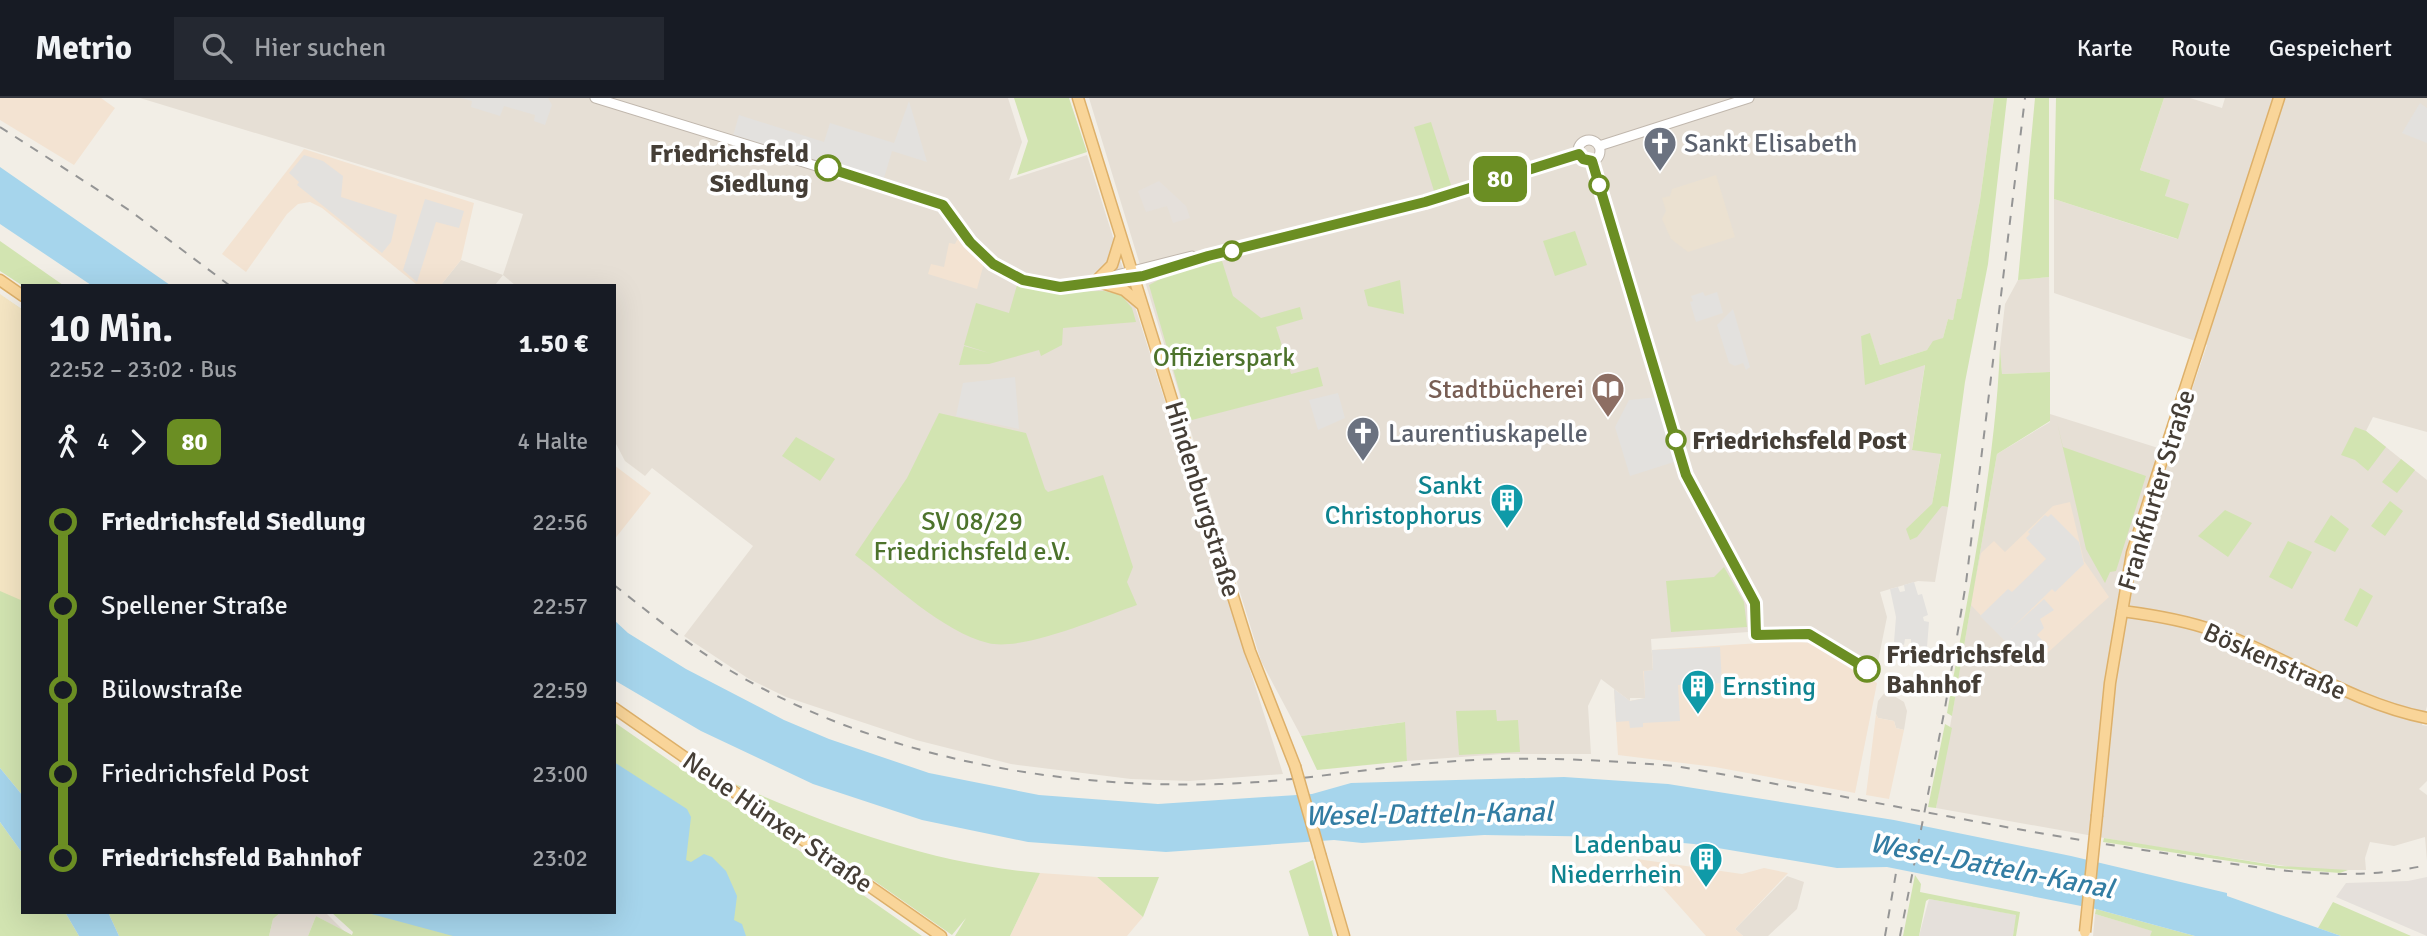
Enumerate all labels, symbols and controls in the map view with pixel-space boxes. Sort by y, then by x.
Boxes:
search box [174,17,664,80]
text: Metrio [35,28,132,69]
icon: search [198,29,236,67]
text: Hier suchen [254,32,386,64]
text: Karte [2077,33,2133,63]
text: Route [2171,33,2231,63]
text: Gespeichert [2269,33,2392,63]
church icon: Sankt Elisabeth [1641,124,1679,173]
place label: Sankt Elisabeth [1684,128,1857,160]
place label: Friedrichsfeld Siedlung [650,138,809,200]
marker: Friedrichsfeld Siedlung [815,155,841,181]
line badge: 80 [1468,156,1532,202]
text: 80 [1487,164,1513,194]
unlabelled marker [1589,175,1609,195]
unlabelled marker [1222,241,1242,261]
text: 10 Min. [49,305,173,352]
text: 1.50 € [519,328,588,360]
park label: Offizierspark [1153,342,1295,374]
text: 22:52 – 23:02 · Bus [49,355,237,384]
library icon: Stadtbücherei [1589,370,1627,419]
place label: Stadtbücherei [1428,374,1584,406]
street label: Frankfurter Straße [2111,386,2203,595]
street label: Hindenburgstraße [1157,398,1247,601]
church icon: Laurentiuskapelle [1344,414,1382,463]
place label: Laurentiuskapelle [1388,418,1588,450]
icon: walk [49,423,87,461]
icon: forward [119,423,157,461]
place label: Friedrichsfeld Post [1692,425,1907,457]
text: 4 [97,427,109,456]
text: 80 [181,427,207,457]
text: 4 Halte [518,427,588,456]
marker: Friedrichsfeld Post [1666,430,1686,450]
place label: Sankt Christophorus [1325,470,1482,532]
building icon: Sankt Christophorus [1488,481,1526,530]
text: Friedrichsfeld Siedlung [101,506,366,538]
park label: SV 08/29 Friedrichsfeld e.V. [873,506,1071,568]
text: 22:56 [532,508,588,537]
text: Spellener Straße [101,590,288,622]
text: 22:57 [532,592,588,621]
street label: Böskenstraße [2198,616,2351,708]
place label: Friedrichsfeld Bahnhof [1886,639,2045,701]
marker: Friedrichsfeld Bahnhof [1854,656,1880,682]
building icon: Ernsting [1679,667,1717,716]
place label: Ernsting [1722,671,1816,703]
text: Bülowstraße [101,674,243,706]
text: 22:59 [532,676,588,705]
street label: Neue Hünxer Straße [676,745,879,900]
text: Friedrichsfeld Post [101,758,309,790]
text: 23:00 [532,760,588,789]
water label: Wesel-Datteln-Kanal [1305,795,1555,833]
water label: Wesel-Datteln-Kanal [1867,826,2118,907]
place label: Ladenbau Niederrhein [1550,829,1682,891]
building icon: Ladenbau Niederrhein [1687,840,1725,889]
text: Friedrichsfeld Bahnhof [101,842,361,874]
text: 23:02 [532,844,588,873]

